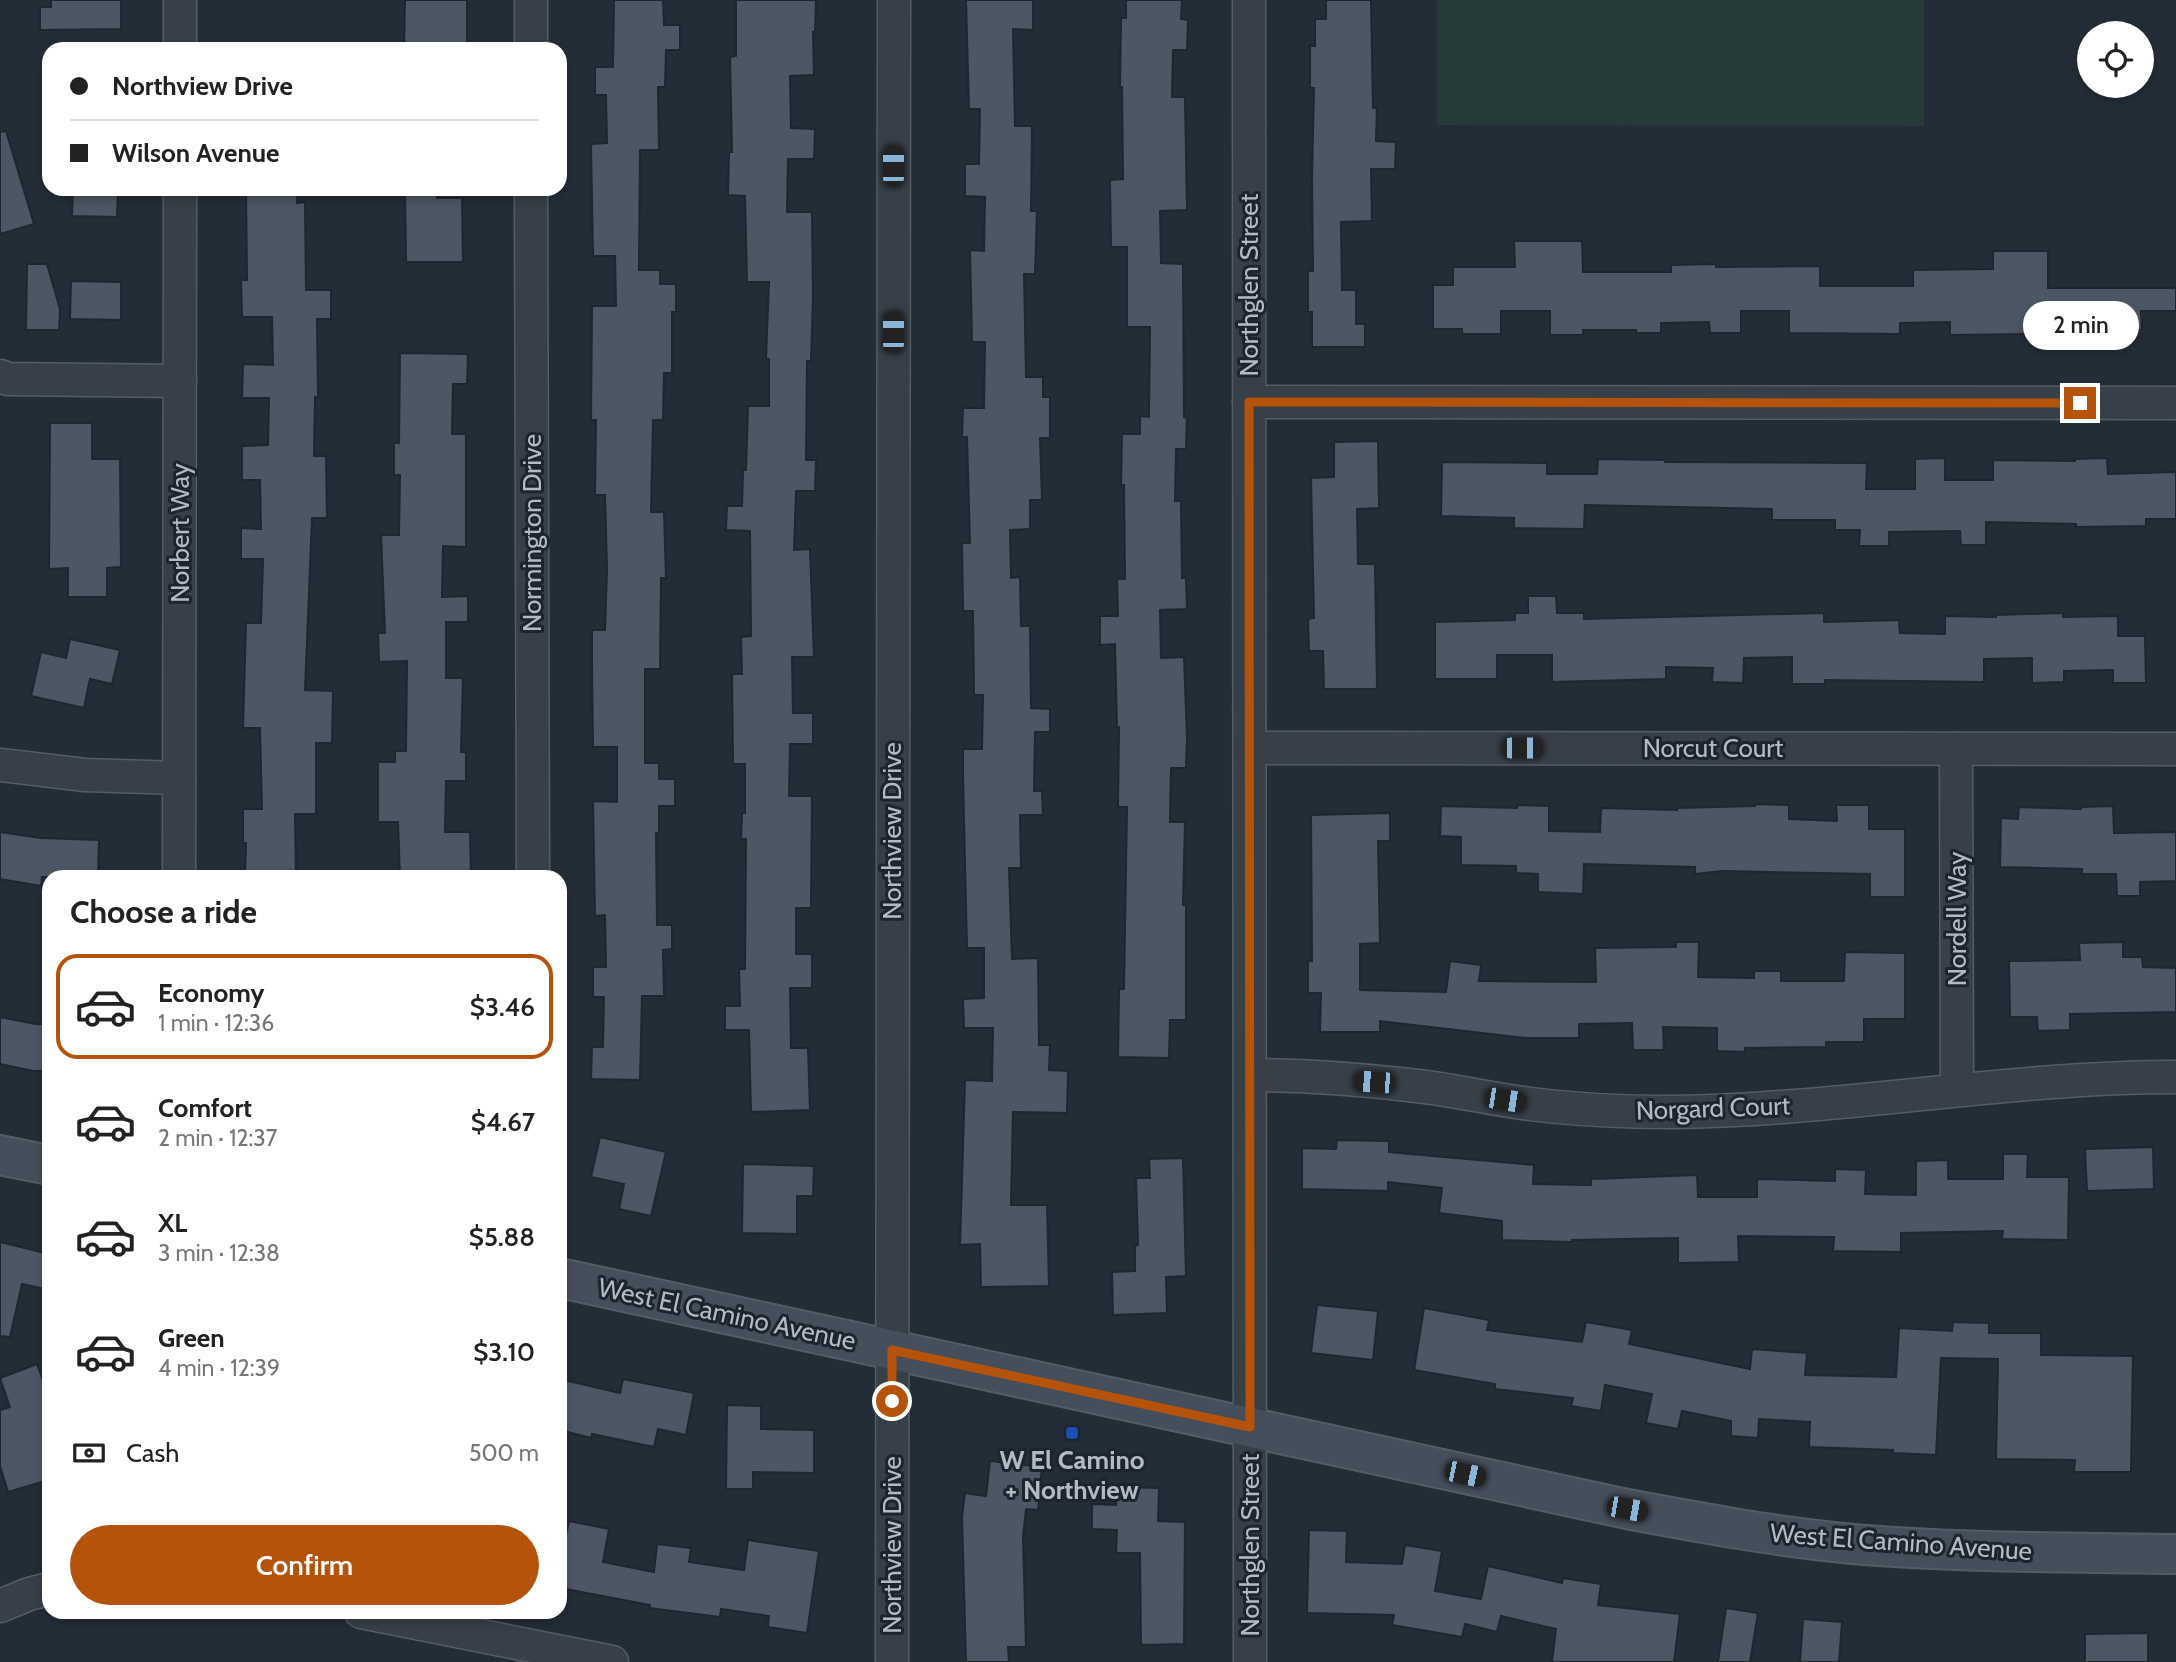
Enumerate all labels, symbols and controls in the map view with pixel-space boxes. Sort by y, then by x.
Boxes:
map controls [2077,21,2154,98]
button: locate [2077,21,2154,98]
text: Northview Drive [112,70,293,102]
text: Wilson Avenue [112,137,279,169]
car [883,145,904,187]
street label: Northglen Street [1233,193,1265,376]
callout: 2 min [2022,302,2138,350]
car [883,311,904,353]
text: 2 min [2053,311,2109,339]
route end [2064,387,2096,419]
street label: Normington Drive [516,434,548,632]
street label: Norbert Way [164,463,196,603]
street label: Norcut Court [1643,732,1784,764]
car [1502,738,1544,759]
street label: Northview Drive [876,742,908,920]
street label: Nordell Way [1941,852,1973,986]
text: Choose a ride [70,892,257,931]
icon: car [74,975,137,1038]
text: Economy [158,977,264,1009]
text: $3.46 [470,991,535,1023]
text: 1 min · 12:36 [158,1009,274,1037]
car [1353,1070,1396,1094]
car [1483,1086,1528,1114]
street label: Norgard Court [1635,1089,1791,1127]
icon: car [74,1090,137,1153]
text: Comfort [158,1092,252,1124]
text: $4.67 [471,1106,535,1138]
text: 2 min · 12:37 [158,1124,277,1152]
icon: car [74,1205,137,1268]
text: XL [158,1207,187,1239]
text: $5.88 [469,1221,535,1253]
text: 3 min · 12:38 [158,1239,280,1267]
street label: West El Camino Avenue [595,1271,859,1357]
icon: car [74,1320,137,1383]
text: Green [158,1322,225,1354]
text: $3.10 [473,1336,535,1368]
text: 4 min · 12:39 [158,1354,280,1382]
route start [876,1385,908,1417]
marker: W El Camino + Northview [1064,1425,1080,1441]
icon: cash [70,1434,108,1472]
text: Cash [126,1437,179,1469]
text: 500 m [469,1439,539,1467]
place label: W El Camino + Northview [999,1444,1145,1506]
street label: Northglen Street [1234,1453,1266,1636]
street label: Northview Drive [876,1456,908,1634]
car [1443,1459,1488,1489]
car [1605,1495,1650,1523]
street label: West El Camino Avenue [1769,1517,2033,1567]
button: Confirm [70,1525,539,1605]

